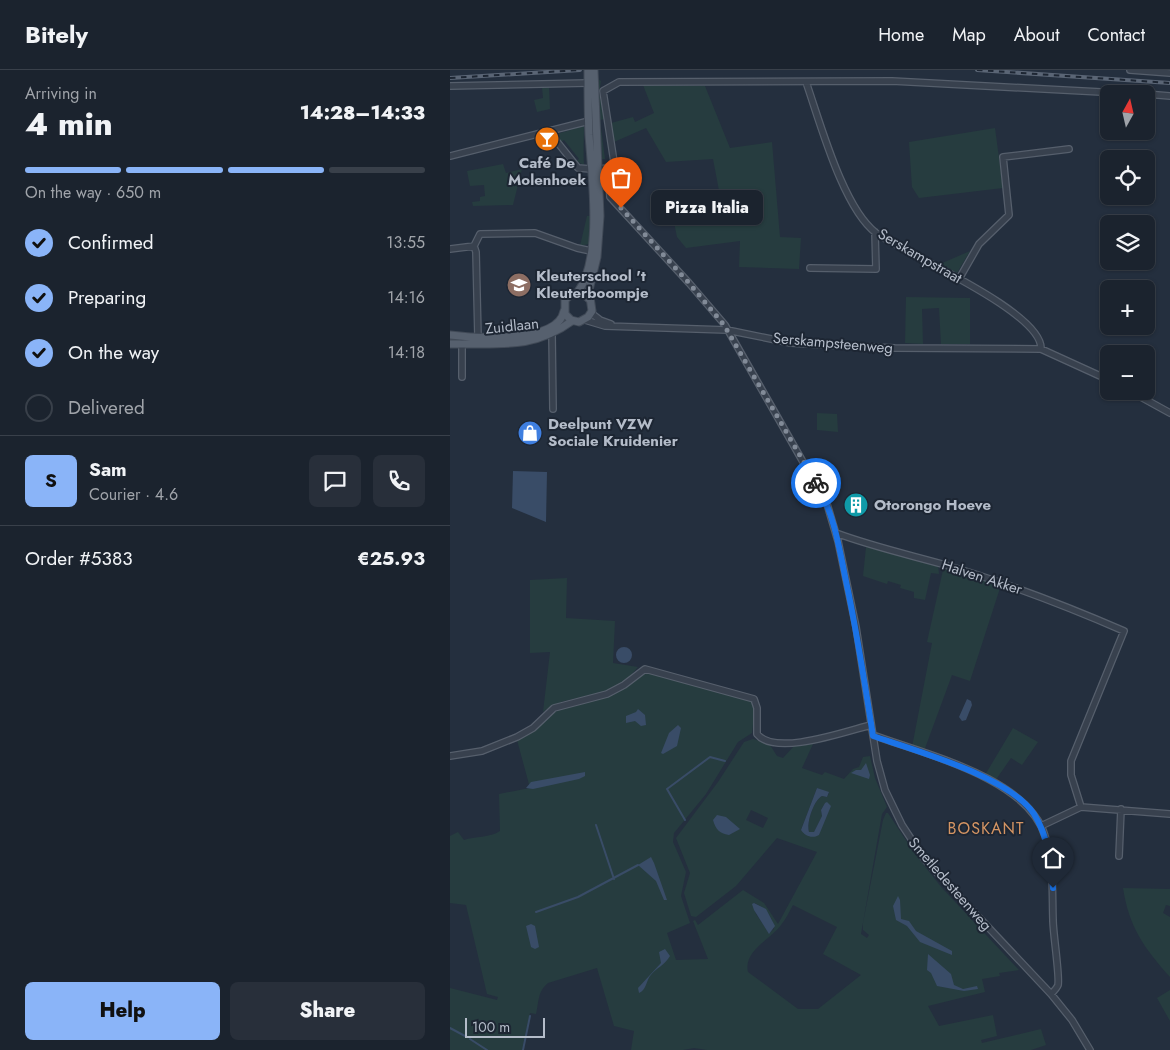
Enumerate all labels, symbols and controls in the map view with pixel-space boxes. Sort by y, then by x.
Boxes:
text: Bitely [25,17,88,52]
text: Home [878,22,924,48]
text: Map [952,22,986,48]
text: About [1014,22,1059,48]
text: Contact [1087,22,1145,48]
text: Arriving in [25,82,97,105]
north arrow [1100,85,1155,140]
map controls [1100,85,1155,400]
text: 14:28–14:33 [300,99,425,126]
text: 4 min [25,101,113,147]
bar icon: Café De Molenhoek [534,126,560,152]
button: locate [1100,150,1155,205]
place label: Café De Molenhoek [508,152,586,191]
pin [600,157,642,208]
icon: bag [607,164,635,192]
text: On the way · 650 m [25,181,161,204]
callout: Pizza Italia [651,190,764,226]
text: Pizza Italia [665,196,749,219]
button: layers [1100,215,1155,270]
street label: Serskampstraat [874,223,967,289]
icon: check [25,229,53,257]
text: Confirmed [68,229,154,256]
text: 13:55 [386,231,425,254]
place label: Kleuterschool 't Kleuterboompje [536,265,649,304]
school or university icon: Kleuterschool 't Kleuterboompje [506,272,532,298]
button: + [1100,280,1155,335]
icon: check [25,284,53,312]
text: Preparing [68,284,146,311]
text: 14:16 [387,286,425,309]
street label: Zuidlaan [484,312,540,340]
street label: Serskampsteenweg [772,327,894,359]
icon: check [25,339,53,367]
text: On the way [68,339,159,366]
text: 14:18 [388,341,425,364]
button: − [1100,345,1155,400]
text: Delivered [68,394,145,421]
place label: Deelpunt VZW Sociale Kruidenier [548,413,679,452]
shop icon: Deelpunt VZW Sociale Kruidenier [517,420,543,446]
button: chat [309,455,361,507]
button: phone [373,455,425,507]
text: Sam [89,456,127,483]
courier [791,458,841,508]
text: S [45,467,57,494]
icon: bike [802,469,830,497]
text: Courier · 4.6 [89,483,178,506]
building icon: Otorongo Hoeve [843,492,869,518]
place label: Otorongo Hoeve [874,494,992,516]
text: Order #5383 [25,545,133,572]
text: €25.93 [357,545,425,572]
street label: Halven Akker [939,554,1026,601]
district label: BOSKANT [948,817,1024,840]
street label: Smetledesteenweg [903,832,997,936]
pin [1032,837,1074,888]
icon: home [1039,844,1067,872]
button: Help [25,982,220,1040]
button: Share [230,982,425,1040]
scale bar [465,1015,545,1038]
text: 100 m [472,1017,510,1037]

